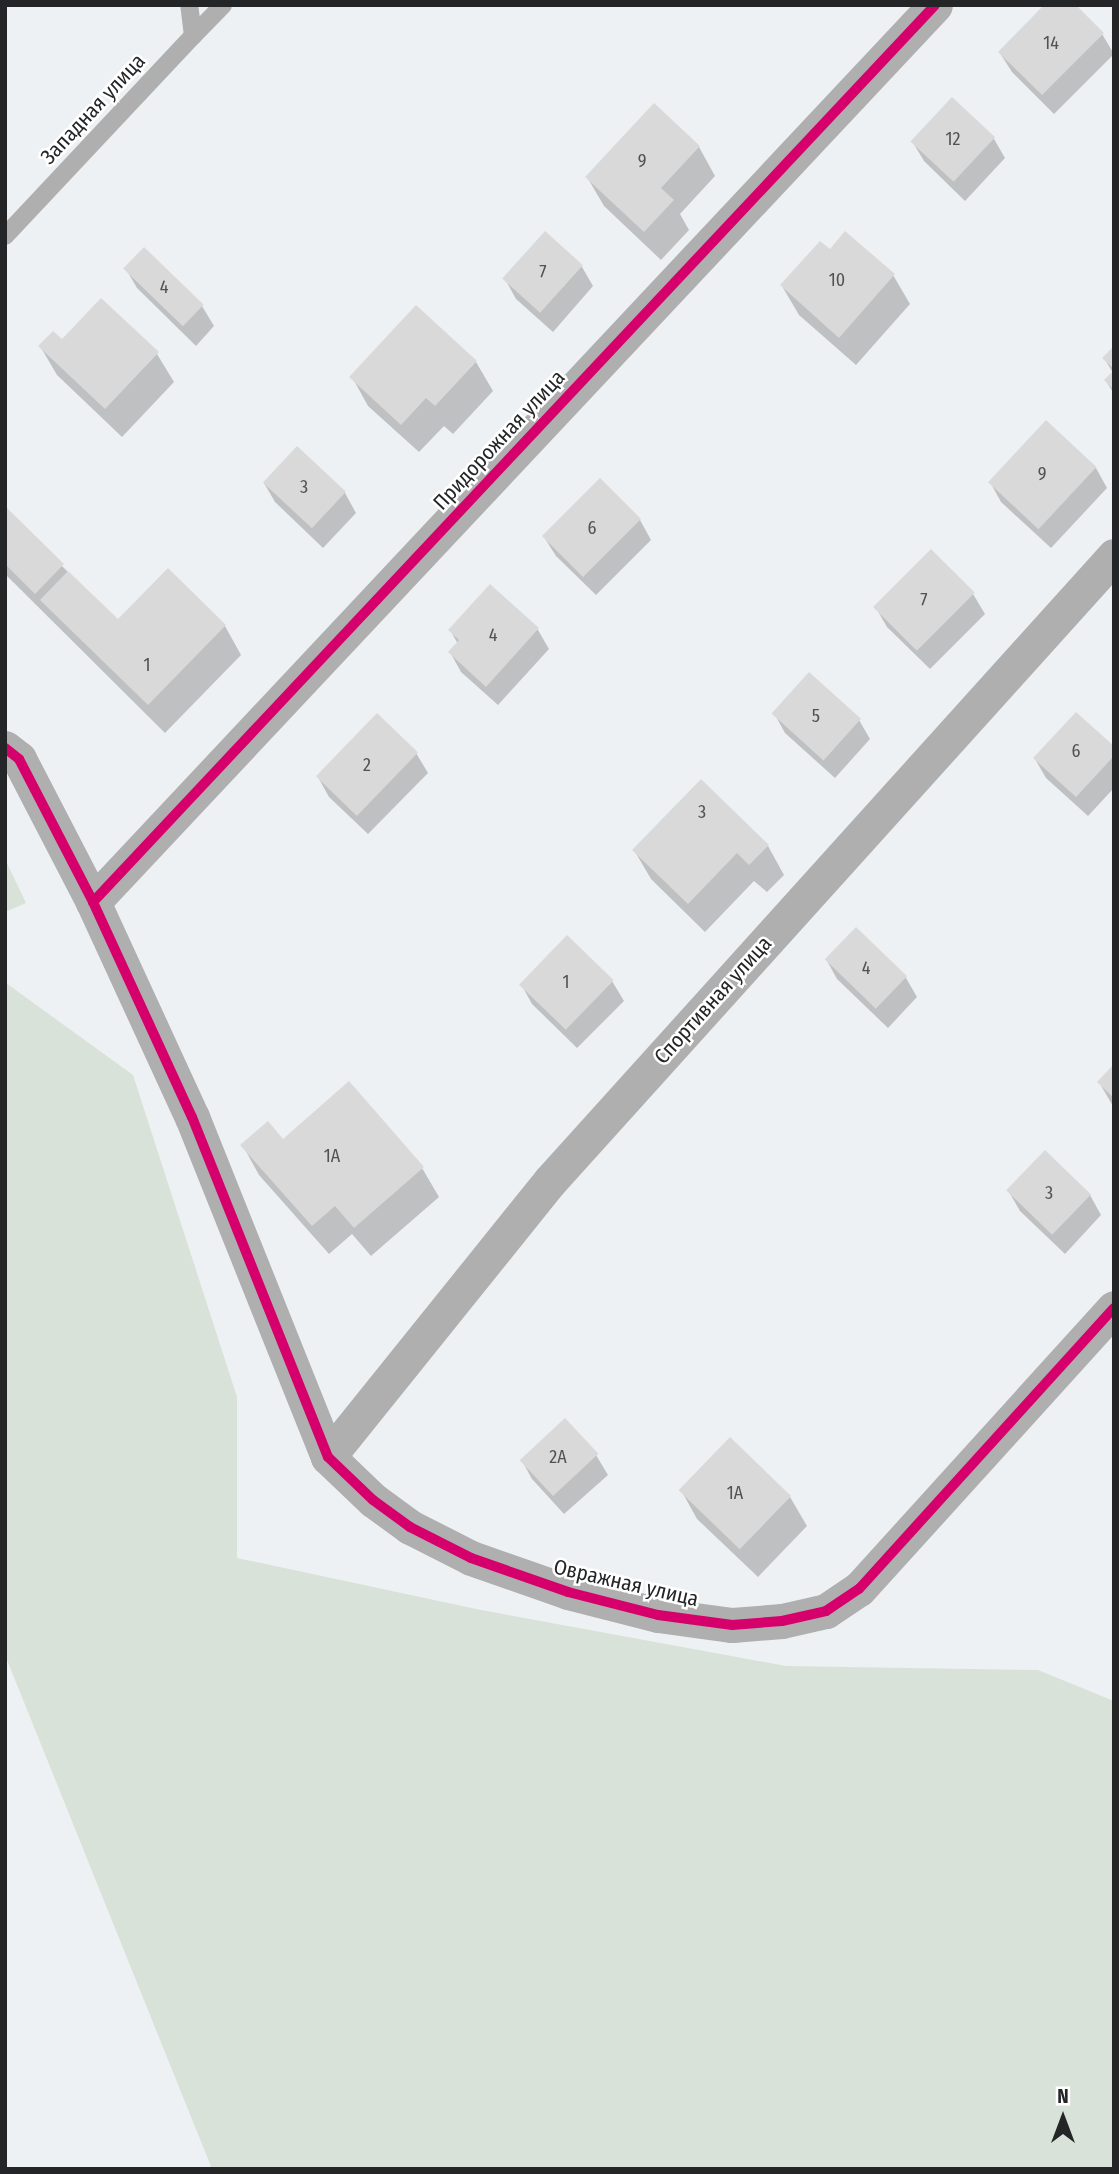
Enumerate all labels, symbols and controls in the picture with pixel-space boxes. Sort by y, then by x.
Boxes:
house number: 14 [1043,32,1059,54]
street label: Западная улица [35,49,151,169]
house number: 12 [946,128,960,150]
house number: 9 [638,150,646,172]
house number: 7 [539,261,547,283]
house number: 10 [829,269,845,291]
house number: 4 [160,276,168,298]
street label: Придорожная улица [428,365,570,515]
house number: 9 [1038,463,1046,485]
house number: 3 [300,476,308,498]
house number: 6 [588,517,596,539]
house number: 7 [920,589,928,611]
house number: 4 [489,624,497,646]
house number: 1 [143,654,151,676]
house number: 5 [812,705,820,727]
house number: 6 [1072,740,1080,762]
house number: 2 [363,754,371,776]
house number: 3 [698,801,706,823]
street label: Спортивная улица [649,931,777,1069]
house number: 4 [862,957,870,979]
house number: 1 [562,971,570,993]
house number: 1А [324,1145,340,1167]
house number: 3 [1045,1182,1053,1204]
house number: 2А [549,1446,567,1468]
house number: 1А [727,1482,743,1504]
street label: Овражная улица [551,1554,701,1612]
north arrow [1028,2083,1098,2153]
text: N [1057,2085,1069,2108]

